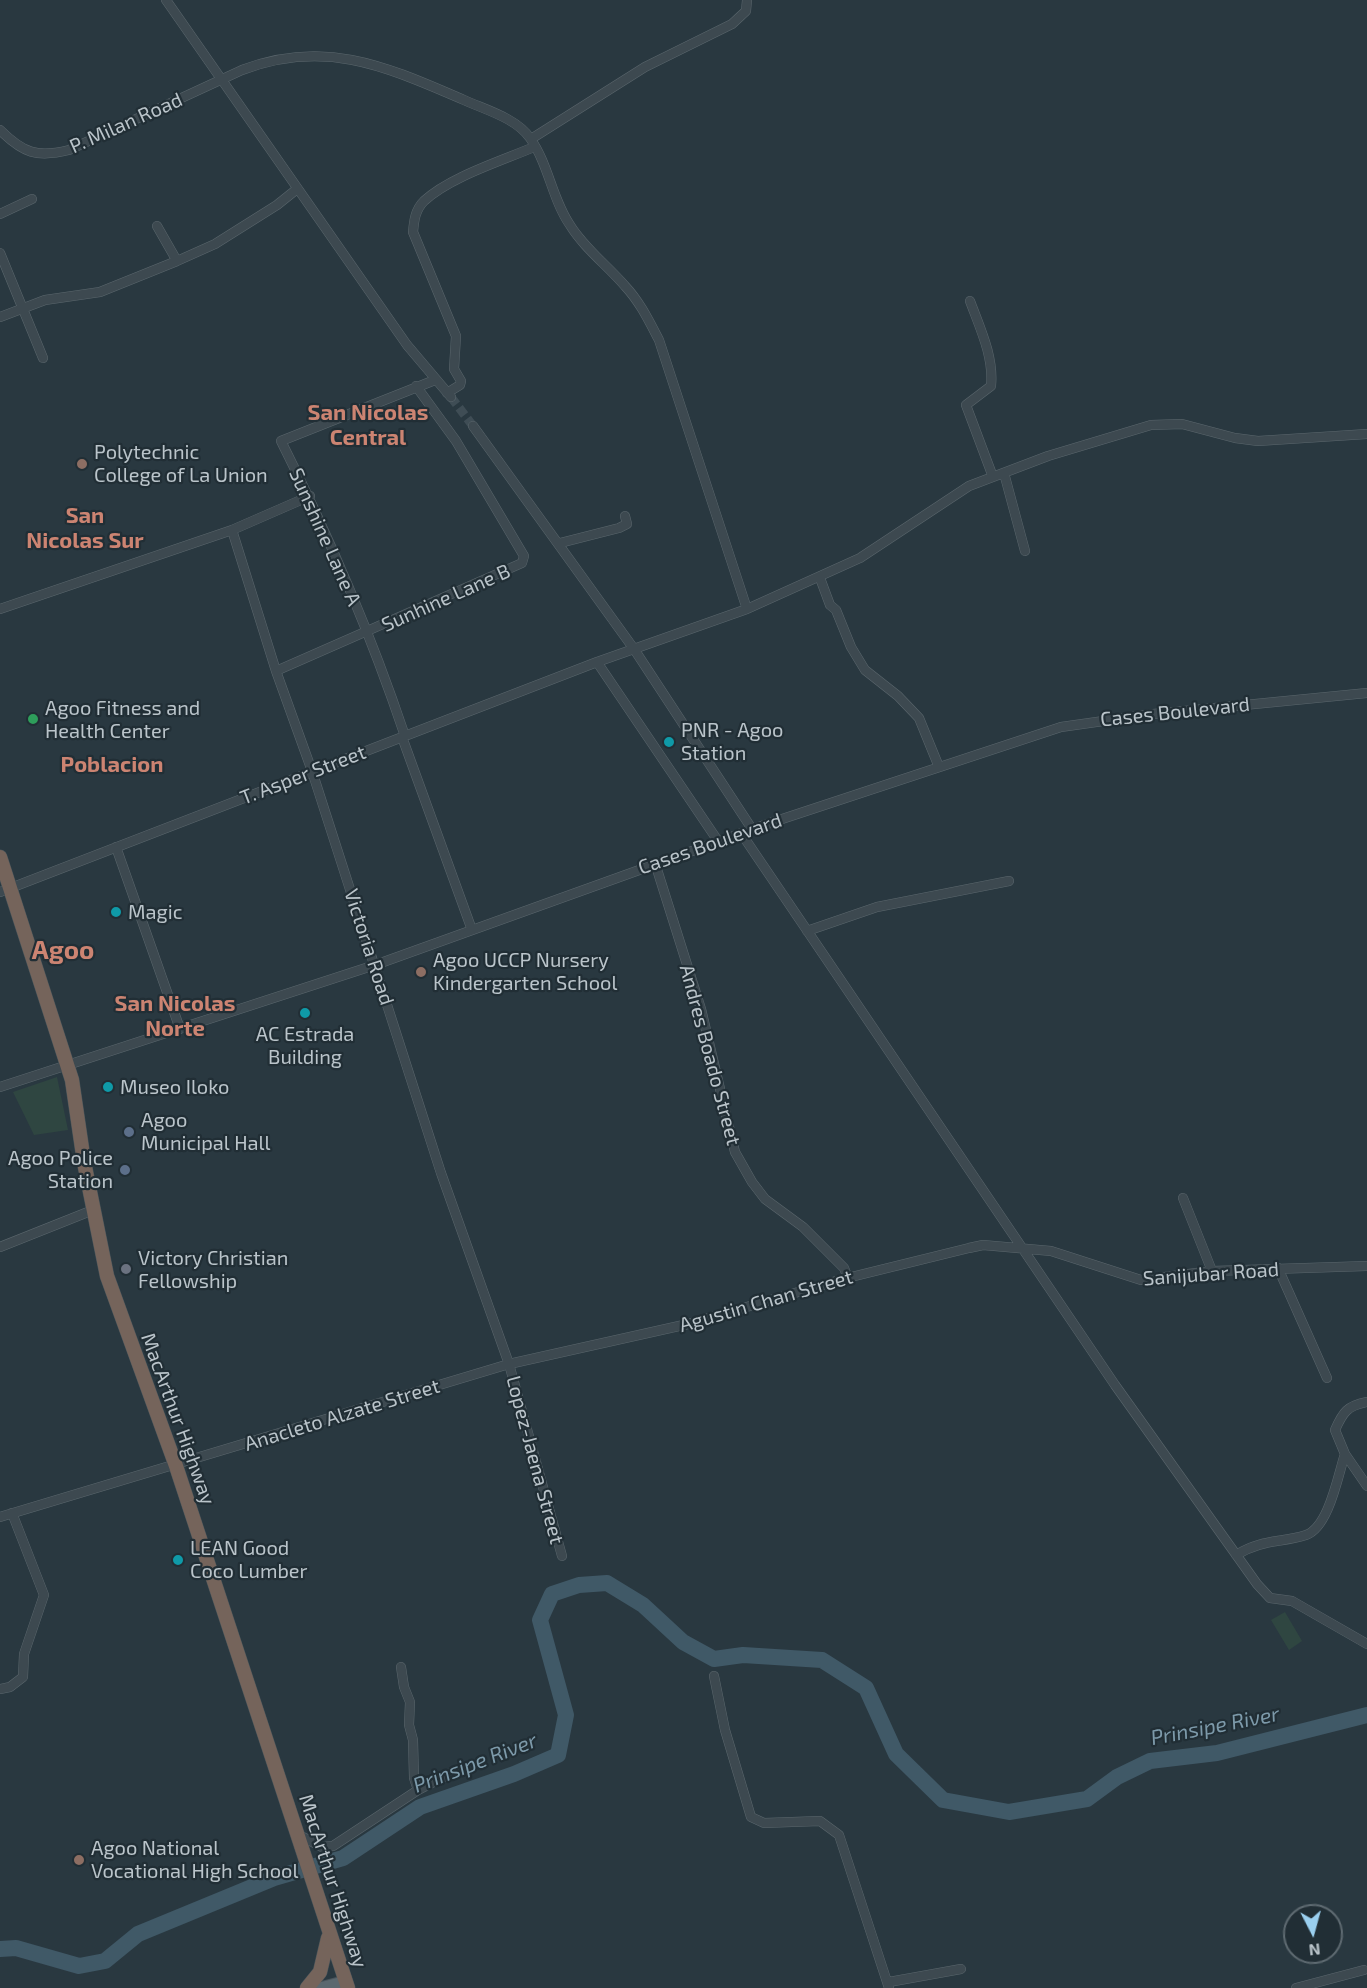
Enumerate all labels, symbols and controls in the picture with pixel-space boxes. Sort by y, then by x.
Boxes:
street label: P. Milan Road [66,87,186,159]
district label: San Nicolas Central [308,400,428,452]
place label: Polytechnic College of La Union [94,440,268,487]
marker: Polytechnic College of La Union [75,457,89,471]
street label: Sunshine Lane A [284,464,366,610]
district label: San Nicolas Sur [26,503,144,554]
street label: Sunhine Lane B [378,559,514,637]
street label: Cases Boulevard [1099,692,1251,732]
place label: Agoo Fitness and Health Center [45,696,200,743]
marker: Agoo Fitness and Health Center [26,712,40,726]
place label: PNR - Agoo Station [681,718,783,765]
marker: PNR - Agoo Station [662,735,676,749]
street label: T. Asper Street [237,740,369,810]
district label: Poblacion [61,752,163,778]
street label: Cases Boulevard [635,808,785,880]
street label: Victoria Road [339,886,399,1008]
place label: Magic [128,900,182,924]
marker: Magic [109,905,123,919]
district label: Agoo [32,934,94,966]
place label: Agoo UCCP Nursery Kindergarten School [433,948,617,995]
street label: Andres Boado Street [674,962,746,1148]
marker: Agoo UCCP Nursery Kindergarten School [414,965,428,979]
district label: San Nicolas Norte [115,991,235,1042]
marker: AC Estrada Building [298,1006,312,1020]
place label: AC Estrada Building [256,1022,354,1069]
place label: Museo Iloko [120,1075,229,1099]
marker: Museo Iloko [101,1080,115,1094]
place label: Agoo Municipal Hall [141,1108,270,1155]
marker: Agoo Municipal Hall [122,1125,136,1139]
place label: Agoo Police Station [8,1146,113,1193]
marker: Agoo Police Station [118,1163,132,1177]
place label: Victory Christian Fellowship [138,1246,288,1293]
street label: Sanijubar Road [1142,1257,1280,1291]
marker: Victory Christian Fellowship [119,1262,133,1276]
street label: Agustin Chan Street [676,1265,856,1337]
street label: MacArthur Highway [136,1330,220,1508]
street label: Lopez-Jaena Street [501,1373,569,1547]
street label: Anacleto Alzate Street [241,1374,443,1456]
place label: LEAN Good Coco Lumber [190,1536,308,1583]
marker: LEAN Good Coco Lumber [171,1553,185,1567]
water label: Prinsipe River [1148,1701,1282,1751]
water label: Prinsipe River [409,1728,541,1798]
street label: MacArthur Highway [294,1791,372,1971]
place label: Agoo National Vocational High School [91,1836,298,1883]
marker: Agoo National Vocational High School [72,1853,86,1867]
north arrow [1283,1904,1343,1964]
text: N [1308,1940,1321,1960]

